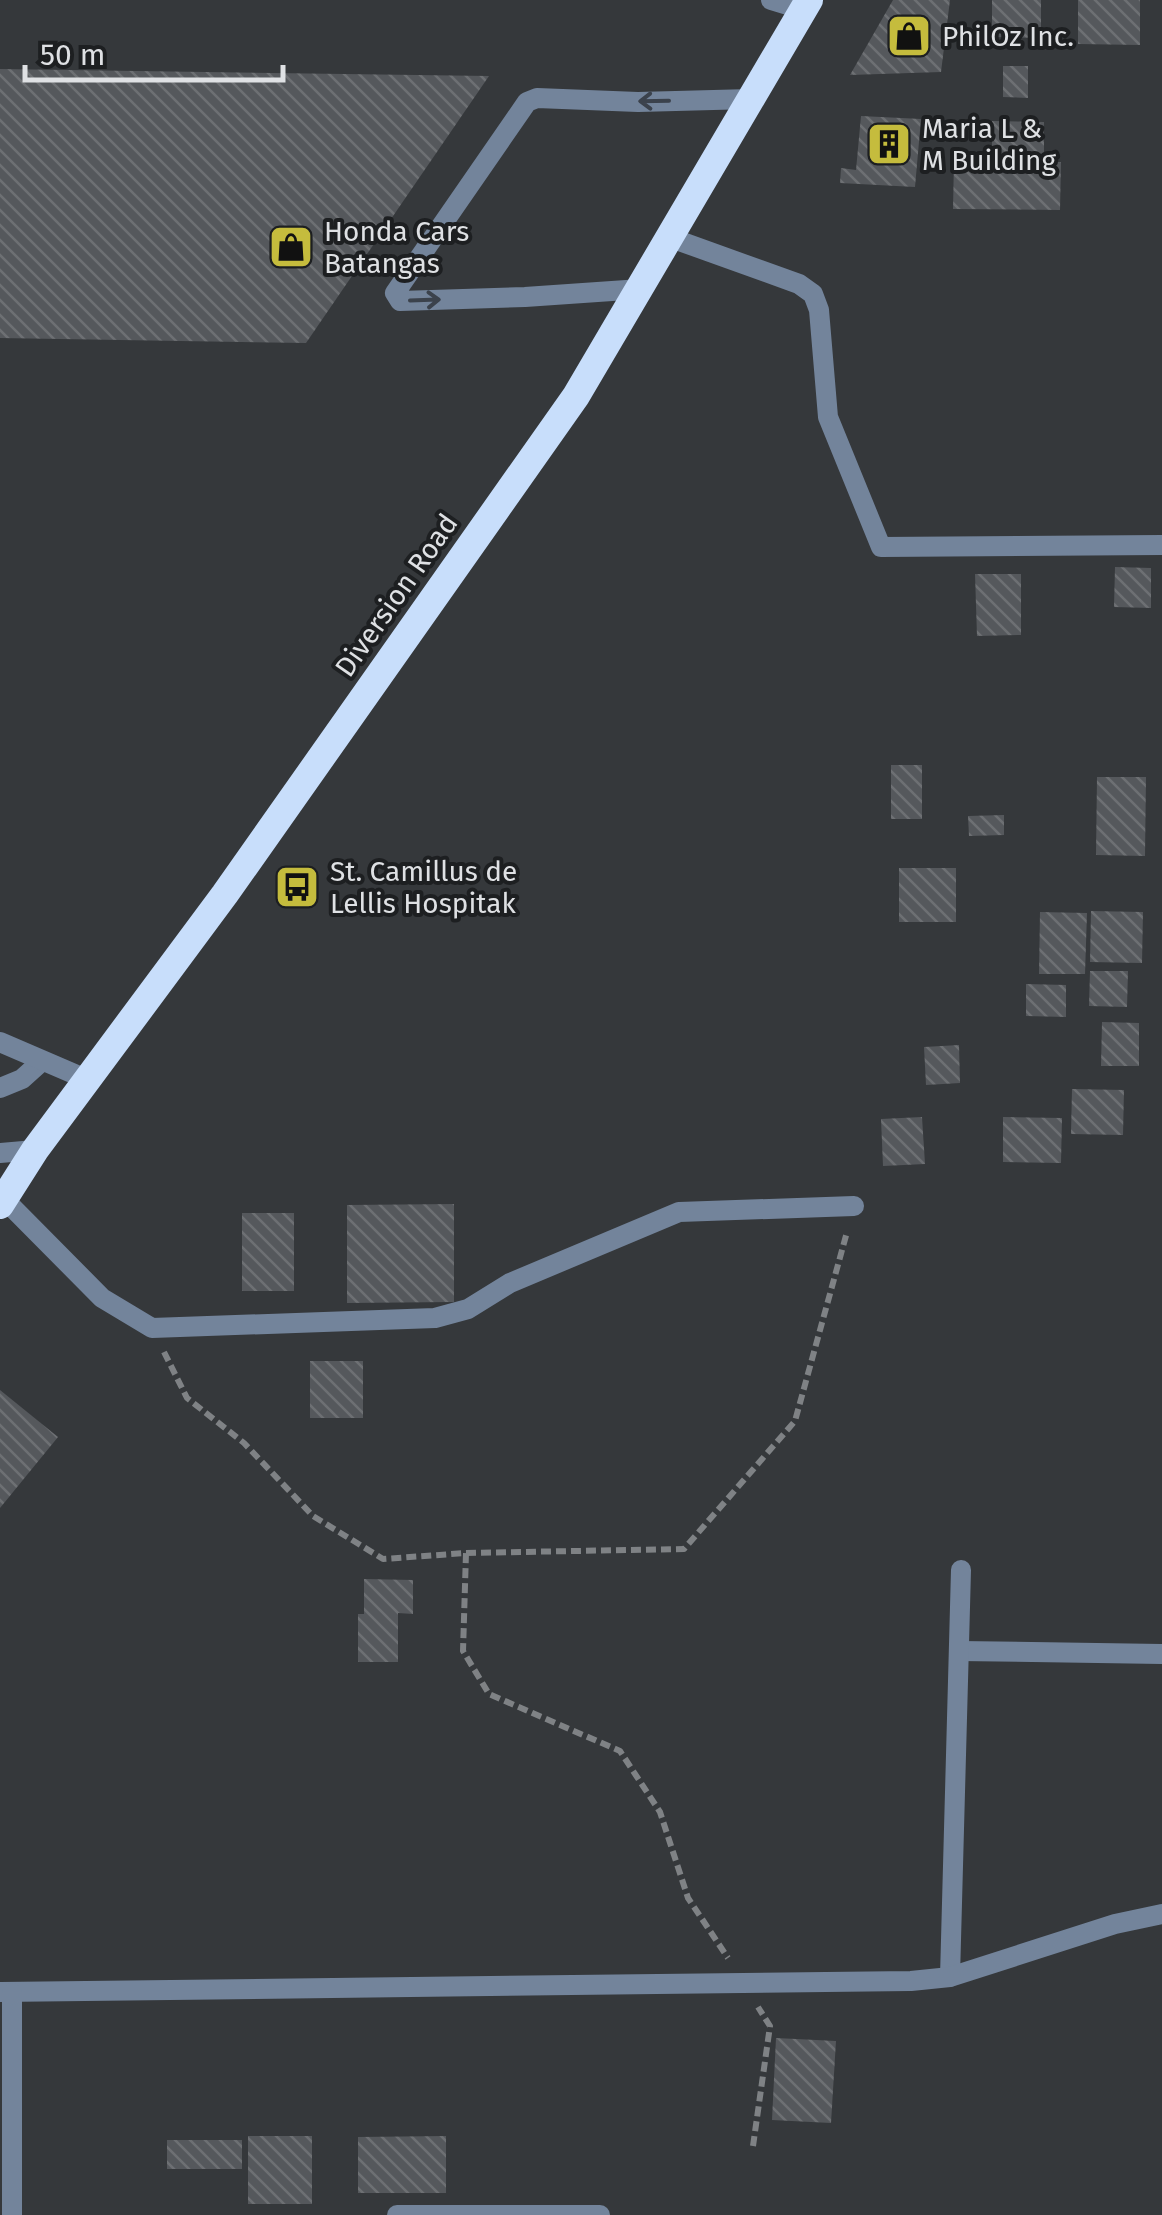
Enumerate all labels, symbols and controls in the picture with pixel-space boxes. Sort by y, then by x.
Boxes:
shop icon: PhilOz Inc. [886,13,932,59]
scale bar [25,20,282,82]
place label: PhilOz Inc. [942,20,1074,53]
text: 50 m [40,37,105,73]
one-way arrow [638,92,670,111]
place label: Maria L & M Building [922,112,1057,177]
building icon: Maria L & M Building [866,121,912,167]
place label: Honda Cars Batangas [324,215,469,280]
shop icon: Honda Cars Batangas [268,224,314,270]
one-way arrow [408,291,440,310]
street label: Diversion Road [328,508,465,683]
place label: St. Camillus de Lellis Hospitak [330,855,517,920]
bus stop icon: St. Camillus de Lellis Hospitak [274,864,320,910]

